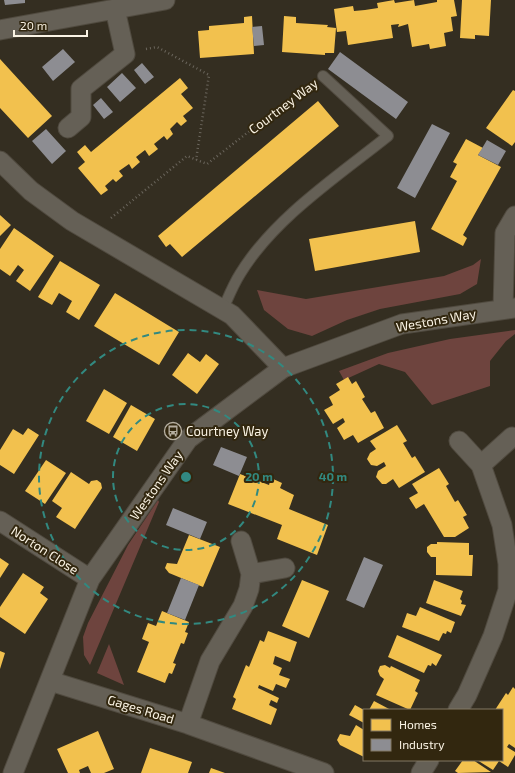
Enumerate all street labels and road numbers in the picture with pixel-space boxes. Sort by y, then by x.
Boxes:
street label: Courtney Way [245,75,321,137]
street label: Westons Way [395,305,477,335]
street label: Westons Way [126,447,186,523]
street label: Norton Close [8,522,82,578]
street label: Gages Road [106,691,176,727]

